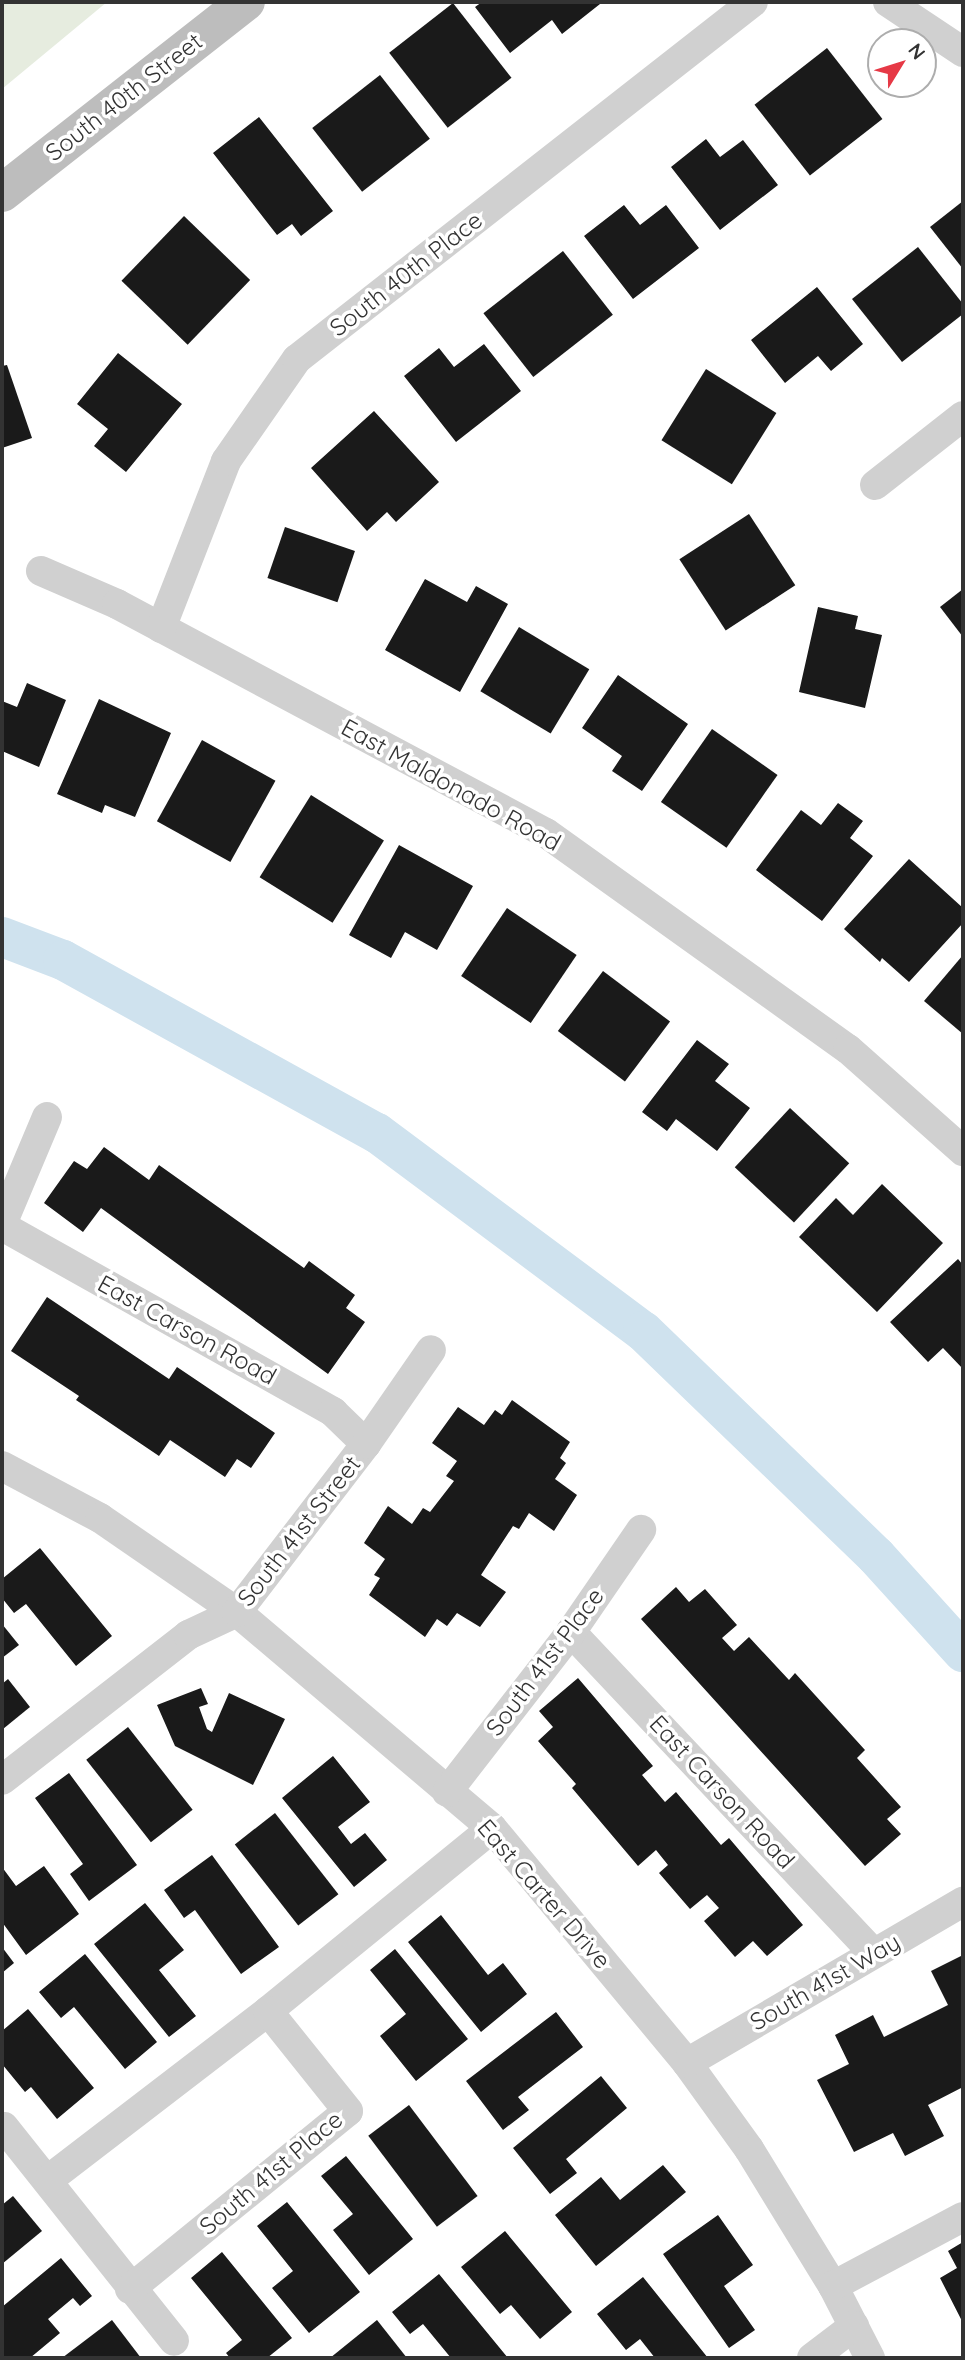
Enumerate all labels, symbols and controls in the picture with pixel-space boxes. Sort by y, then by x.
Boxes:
street label: South 40th Street [40,27,208,167]
north arrow [867,28,937,98]
text: N [903,38,931,64]
street label: South 40th Place [324,206,488,342]
street label: East Maldonado Road [336,713,566,857]
street label: East Carson Road [93,1269,281,1391]
street label: South 41st Street [231,1450,367,1612]
street label: South 41st Place [480,1582,610,1742]
street label: East Carson Road [644,1709,800,1875]
street label: East Carter Drive [471,1813,617,1975]
street label: South 41st Way [745,1927,905,2037]
street label: South 41st Place [194,2105,348,2241]

